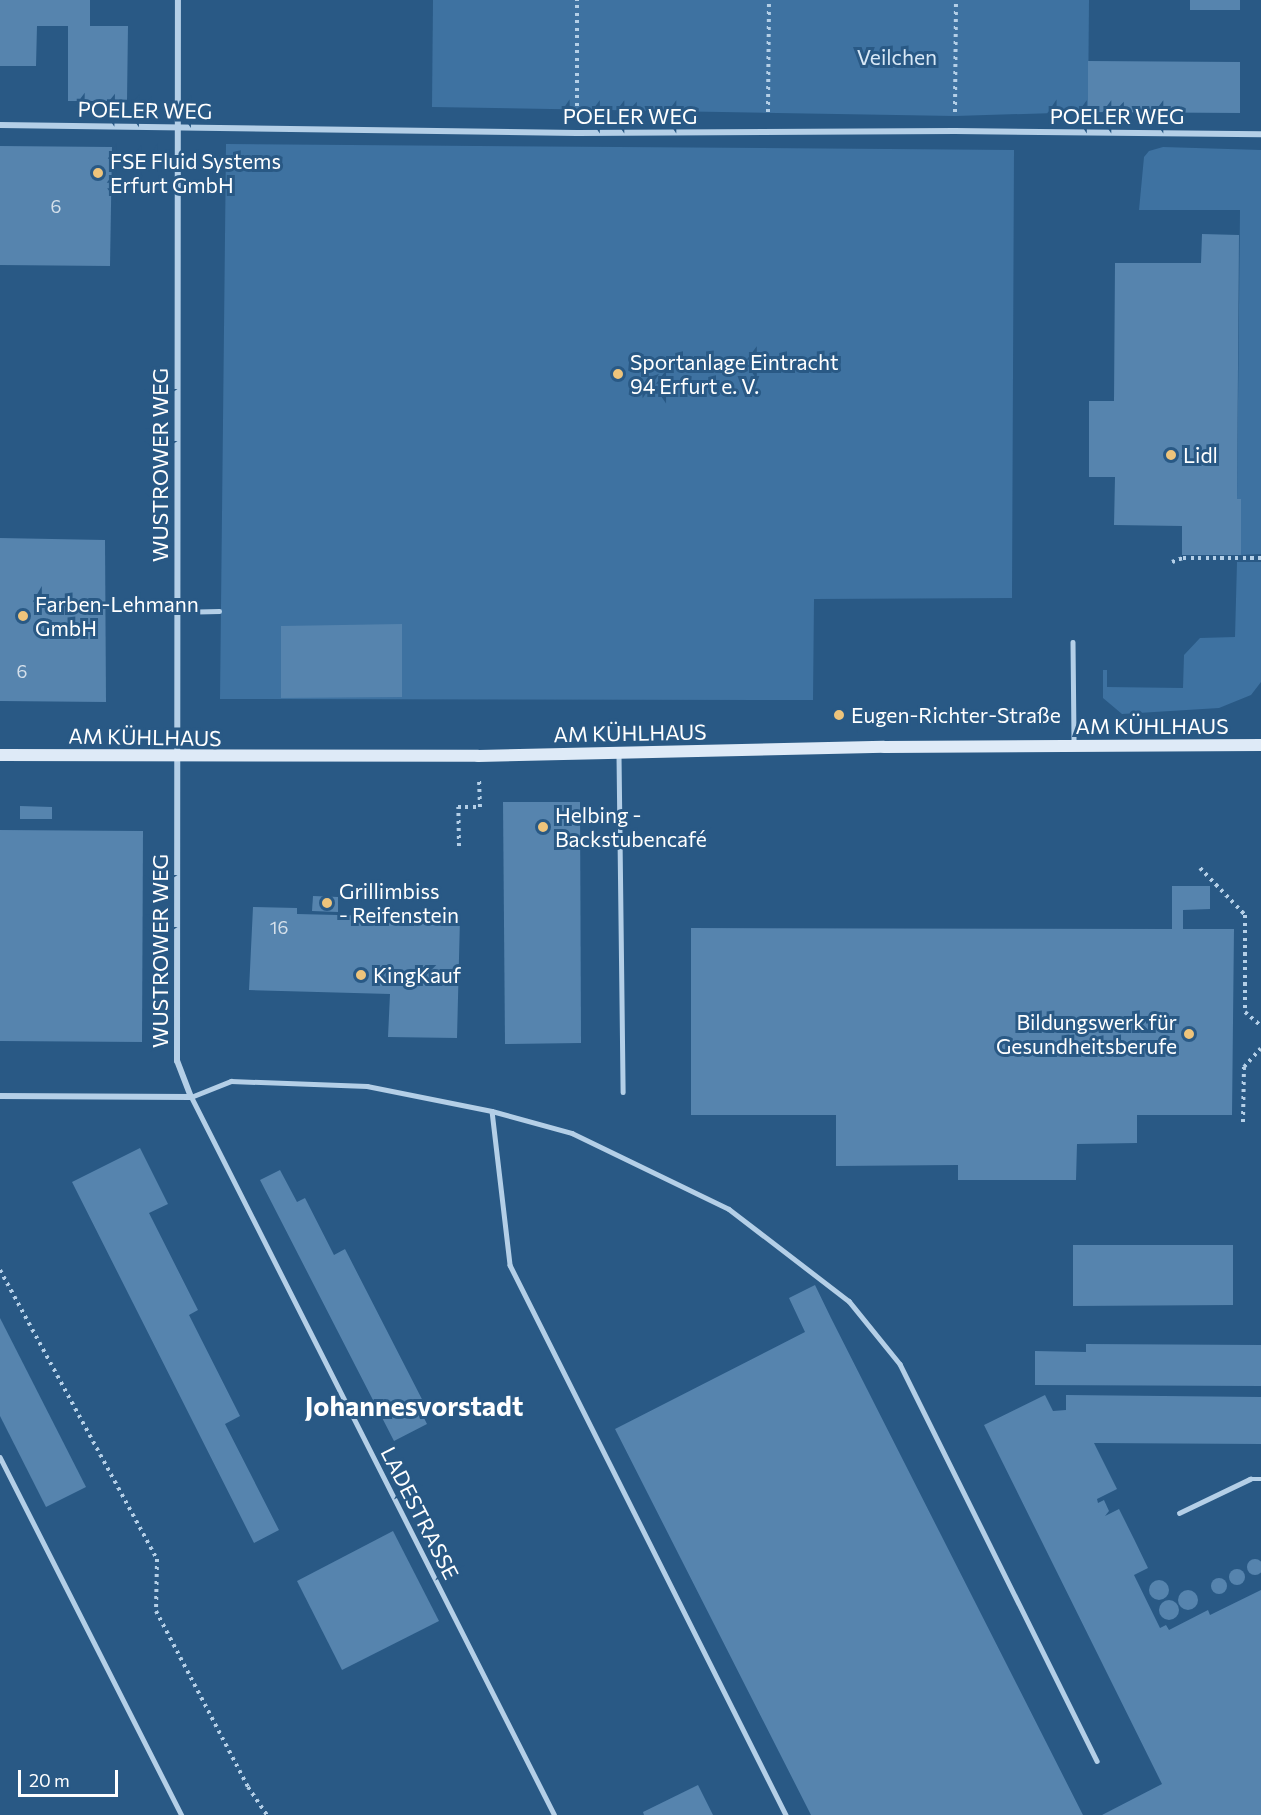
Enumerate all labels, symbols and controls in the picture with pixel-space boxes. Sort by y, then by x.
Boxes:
park label: Veilchen [857,44,937,70]
street label: POELER WEG [77,96,213,124]
street label: POELER WEG [563,103,697,129]
street label: POELER WEG [1050,103,1184,129]
place label: FSE Fluid Systems Erfurt GmbH [110,148,281,198]
marker: FSE Fluid Systems Erfurt GmbH [91,166,105,180]
house number: 6 [51,195,61,217]
place label: Sportanlage Eintracht 94 Erfurt e. V. [630,349,839,399]
marker: Sportanlage Eintracht 94 Erfurt e. V. [611,367,625,381]
street label: WUSTROWER WEG [147,368,173,562]
place label: Lidl [1183,442,1218,468]
marker: Lidl [1164,448,1178,462]
place label: Farben-Lehmann GmbH [35,591,199,641]
marker: Farben-Lehmann GmbH [16,609,30,623]
house number: 6 [17,660,27,682]
place label: Eugen-Richter-Straße [851,702,1061,728]
marker: Eugen-Richter-Straße [832,708,846,722]
street label: AM KÜHLHAUS [1075,713,1229,739]
street label: AM KÜHLHAUS [553,719,707,747]
street label: AM KÜHLHAUS [68,723,222,751]
place label: Helbing - Backstubencafé [555,802,707,852]
marker: Helbing - Backstubencafé [536,820,550,834]
street label: WUSTROWER WEG [147,854,173,1048]
place label: Grillimbiss - Reifenstein [339,878,459,928]
marker: Grillimbiss - Reifenstein [320,896,334,910]
house number: 16 [270,916,288,938]
place label: KingKauf [373,962,461,988]
marker: KingKauf [354,968,368,982]
place label: Bildungswerk für Gesundheitsberufe [996,1009,1177,1059]
marker: Bildungswerk für Gesundheitsberufe [1182,1027,1196,1041]
district label: Johannesvorstadt [305,1390,523,1422]
street label: LADESTRASSE [376,1442,464,1584]
scale bar [21,1758,122,1796]
text: 20 m [29,1769,70,1791]

